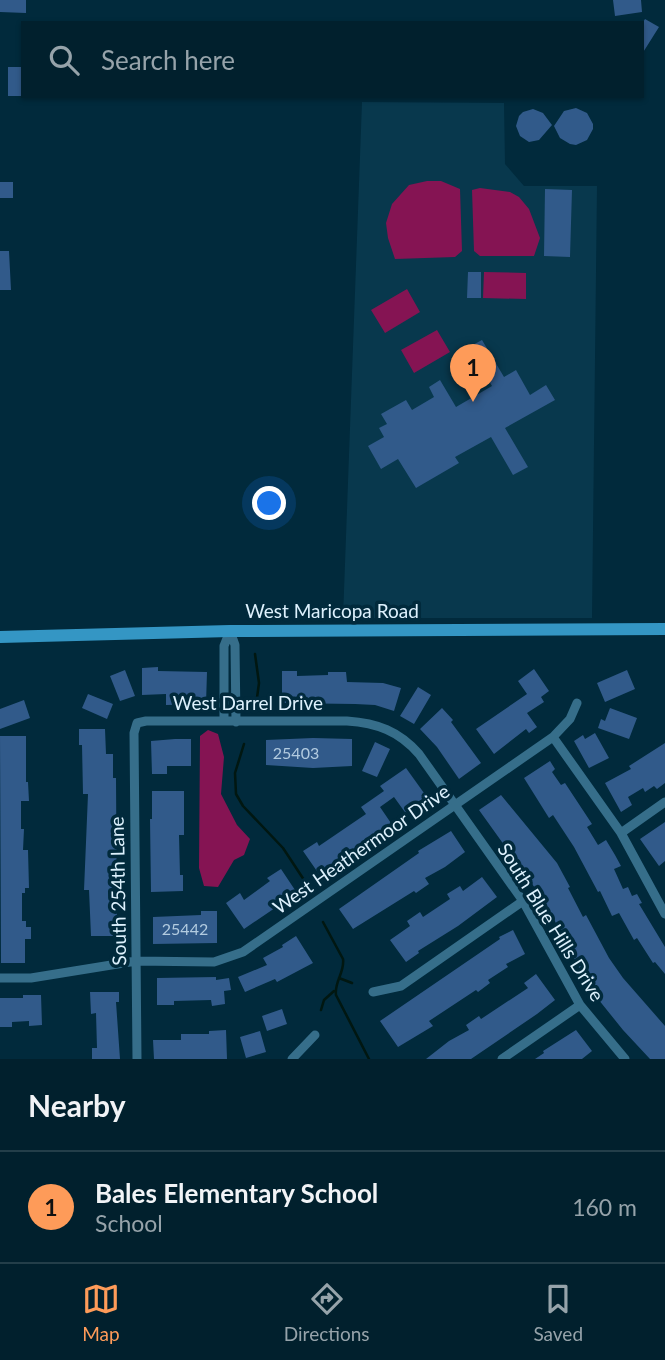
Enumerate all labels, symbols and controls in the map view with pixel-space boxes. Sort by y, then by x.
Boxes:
search box [21,21,644,98]
icon: search [45,41,83,79]
text: Search here [101,44,235,76]
pin: 1 [450,344,496,402]
your location [252,486,286,520]
street label: West Maricopa Road [245,599,419,622]
street label: West Darrel Drive [173,691,323,714]
house number: 25403 [273,743,319,762]
street label: West Heathermoor Drive [268,779,453,918]
street label: South 254th Lane [105,816,130,966]
street label: South Blue Hills Drive [493,838,609,1005]
house number: 25442 [162,919,208,938]
text: Nearby [28,1087,126,1123]
text: Bales Elementary School [95,1177,378,1209]
text: 1 [44,1193,58,1221]
text: 160 m [572,1193,637,1221]
text: School [95,1209,163,1237]
tab: Map [82,1280,120,1345]
tab: Directions [284,1280,370,1345]
tab: Saved [533,1280,583,1345]

